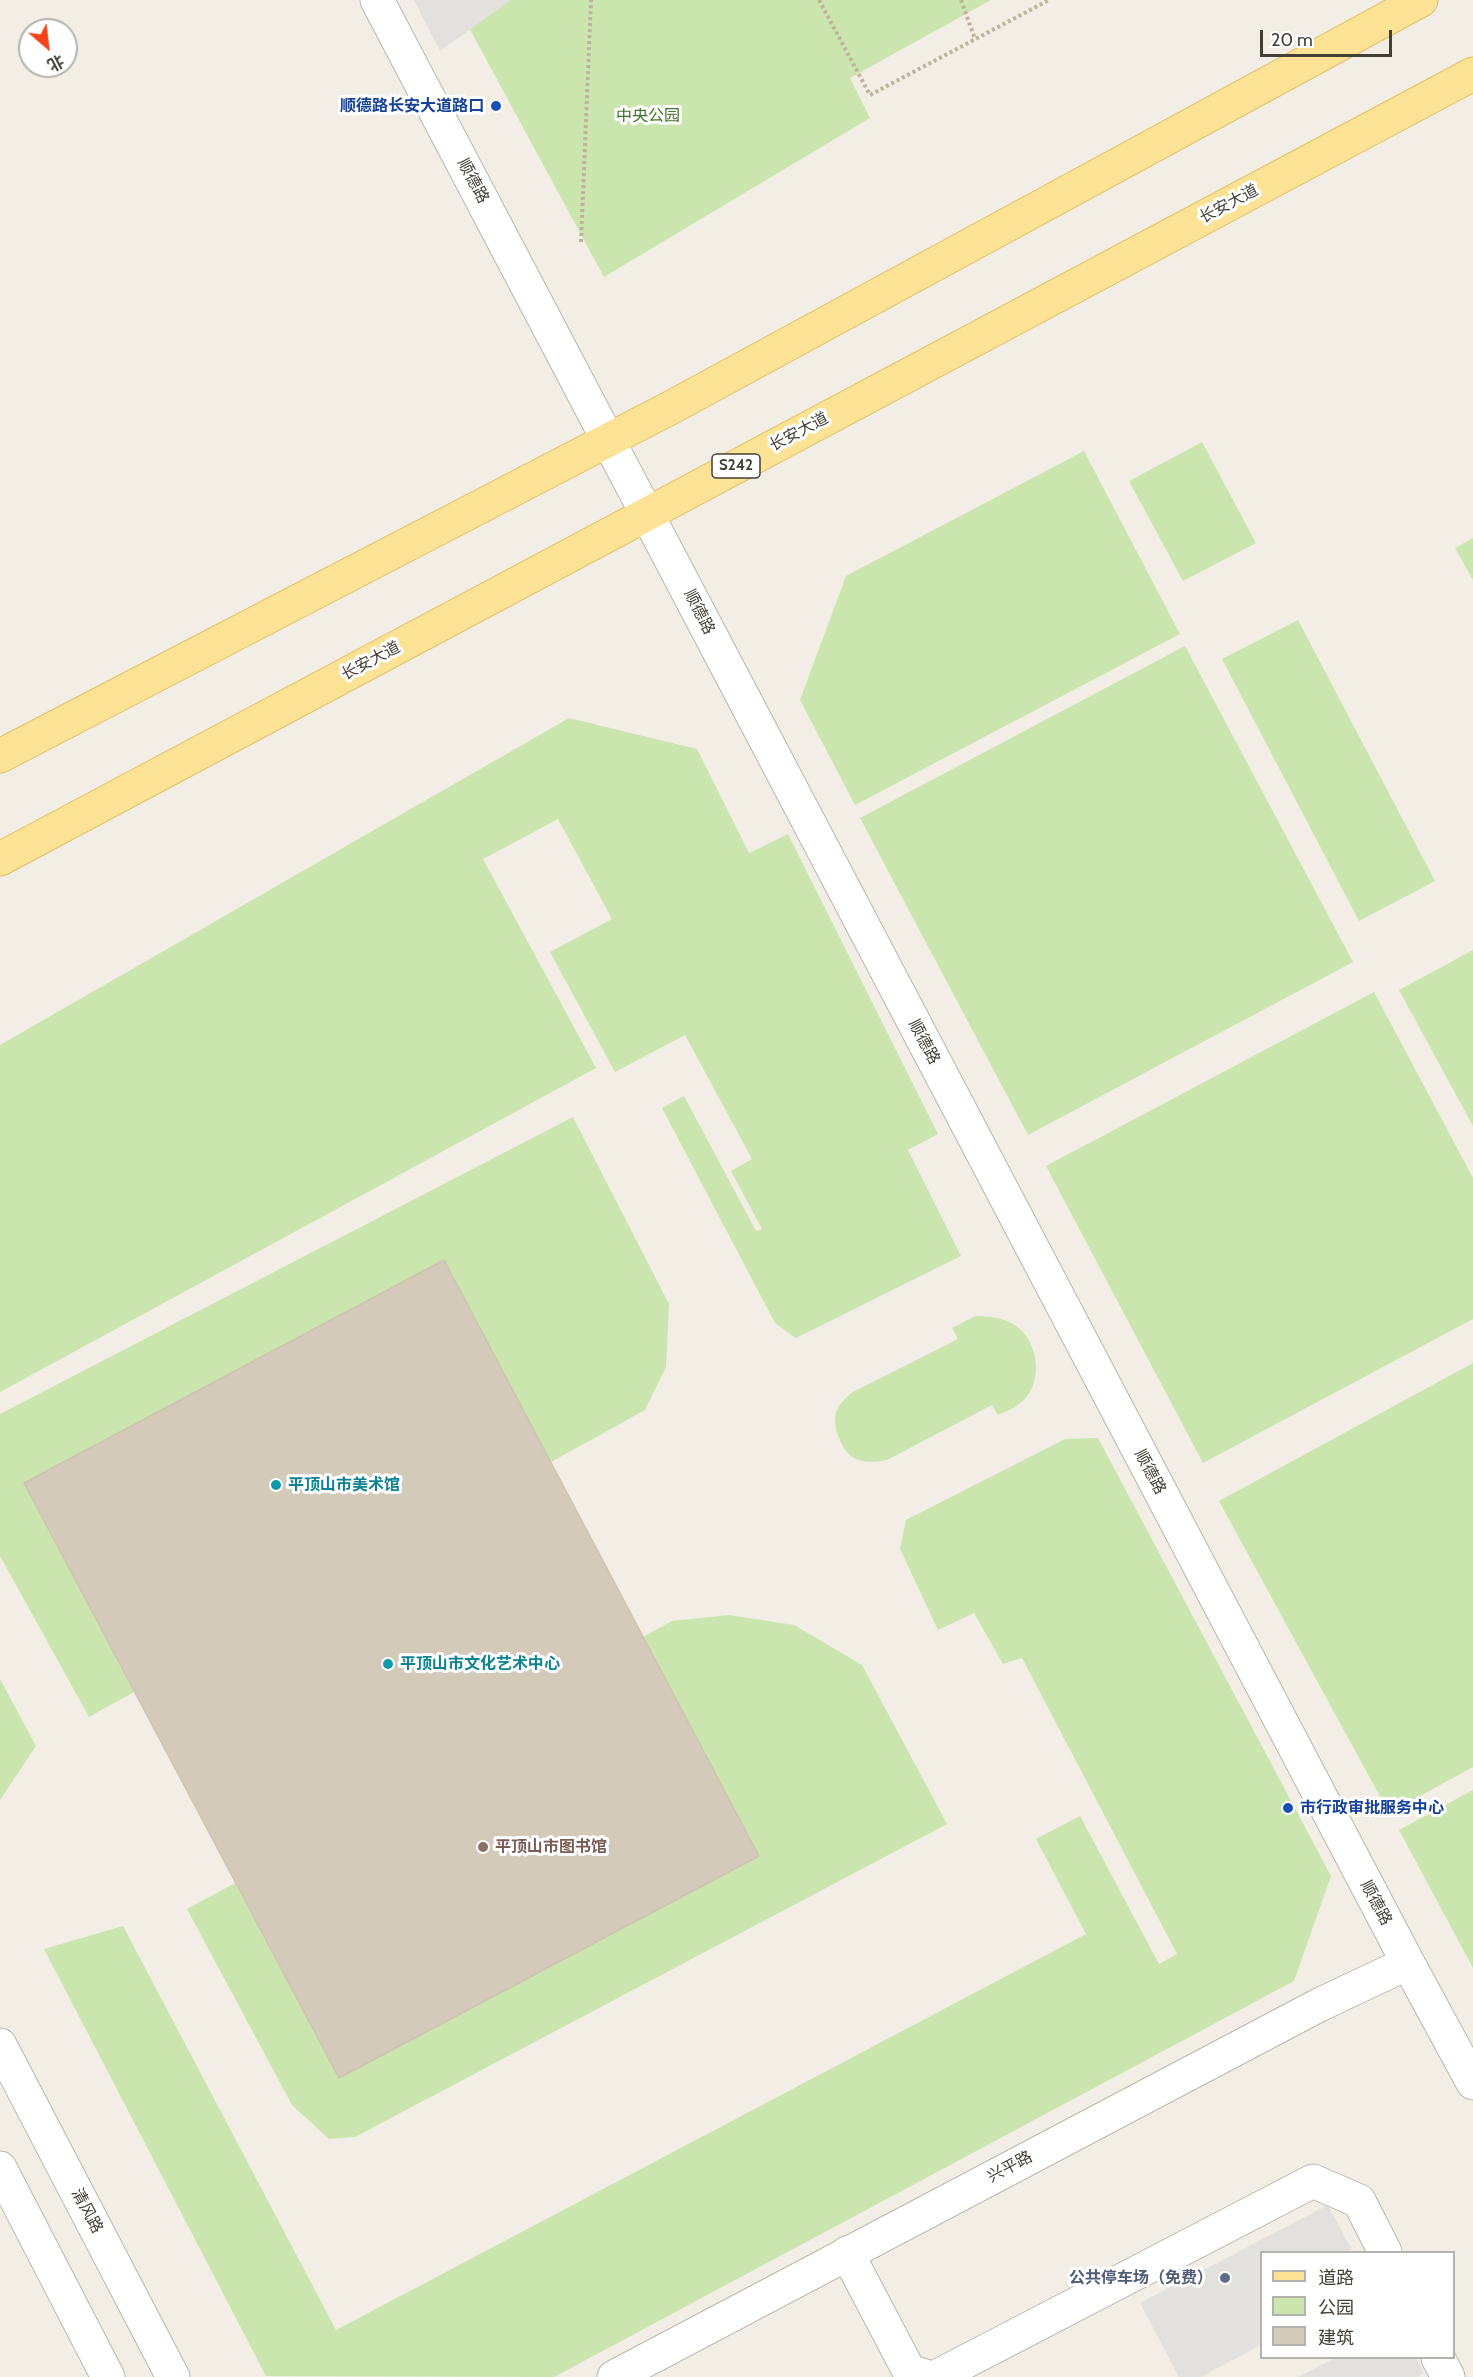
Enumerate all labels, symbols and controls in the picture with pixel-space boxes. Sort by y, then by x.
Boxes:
north arrow [18,18,78,78]
scale bar [1263,18,1395,56]
text: 20 m [1271,29,1313,51]
text: 北 [44,50,67,75]
place label: 顺德路长安大道路口 [340,96,484,116]
marker: 顺德路长安大道路口 [489,99,503,113]
park label: 中央公园 [616,106,680,126]
street label: 顺德路 [453,155,493,207]
street label: 长安大道 [1196,181,1262,227]
street label: 长安大道 [766,409,832,455]
road number: S242 [712,454,760,478]
street label: 顺德路 [680,586,718,638]
street label: 长安大道 [338,638,404,684]
street label: 顺德路 [904,1016,944,1068]
street label: 顺德路 [1130,1446,1170,1498]
place label: 平顶山市美术馆 [288,1475,400,1495]
marker: 平顶山市美术馆 [269,1478,283,1492]
place label: 平顶山市文化艺术中心 [400,1654,560,1674]
marker: 平顶山市文化艺术中心 [381,1657,395,1671]
place label: 市行政审批服务中心 [1300,1798,1444,1818]
marker: 市行政审批服务中心 [1281,1801,1295,1815]
place label: 平顶山市图书馆 [495,1837,607,1857]
marker: 平顶山市图书馆 [476,1840,490,1854]
street label: 顺德路 [1356,1877,1396,1929]
street label: 兴平路 [984,2147,1036,2187]
street label: 清风路 [67,2185,107,2237]
legend [1260,2251,1455,2359]
text: 道路 [1318,2267,1354,2289]
place label: 公共停车场（免费） [1069,2268,1213,2288]
marker: 公共停车场（免费） [1218,2271,1232,2285]
text: 公园 [1318,2297,1354,2319]
text: 建筑 [1318,2327,1354,2349]

